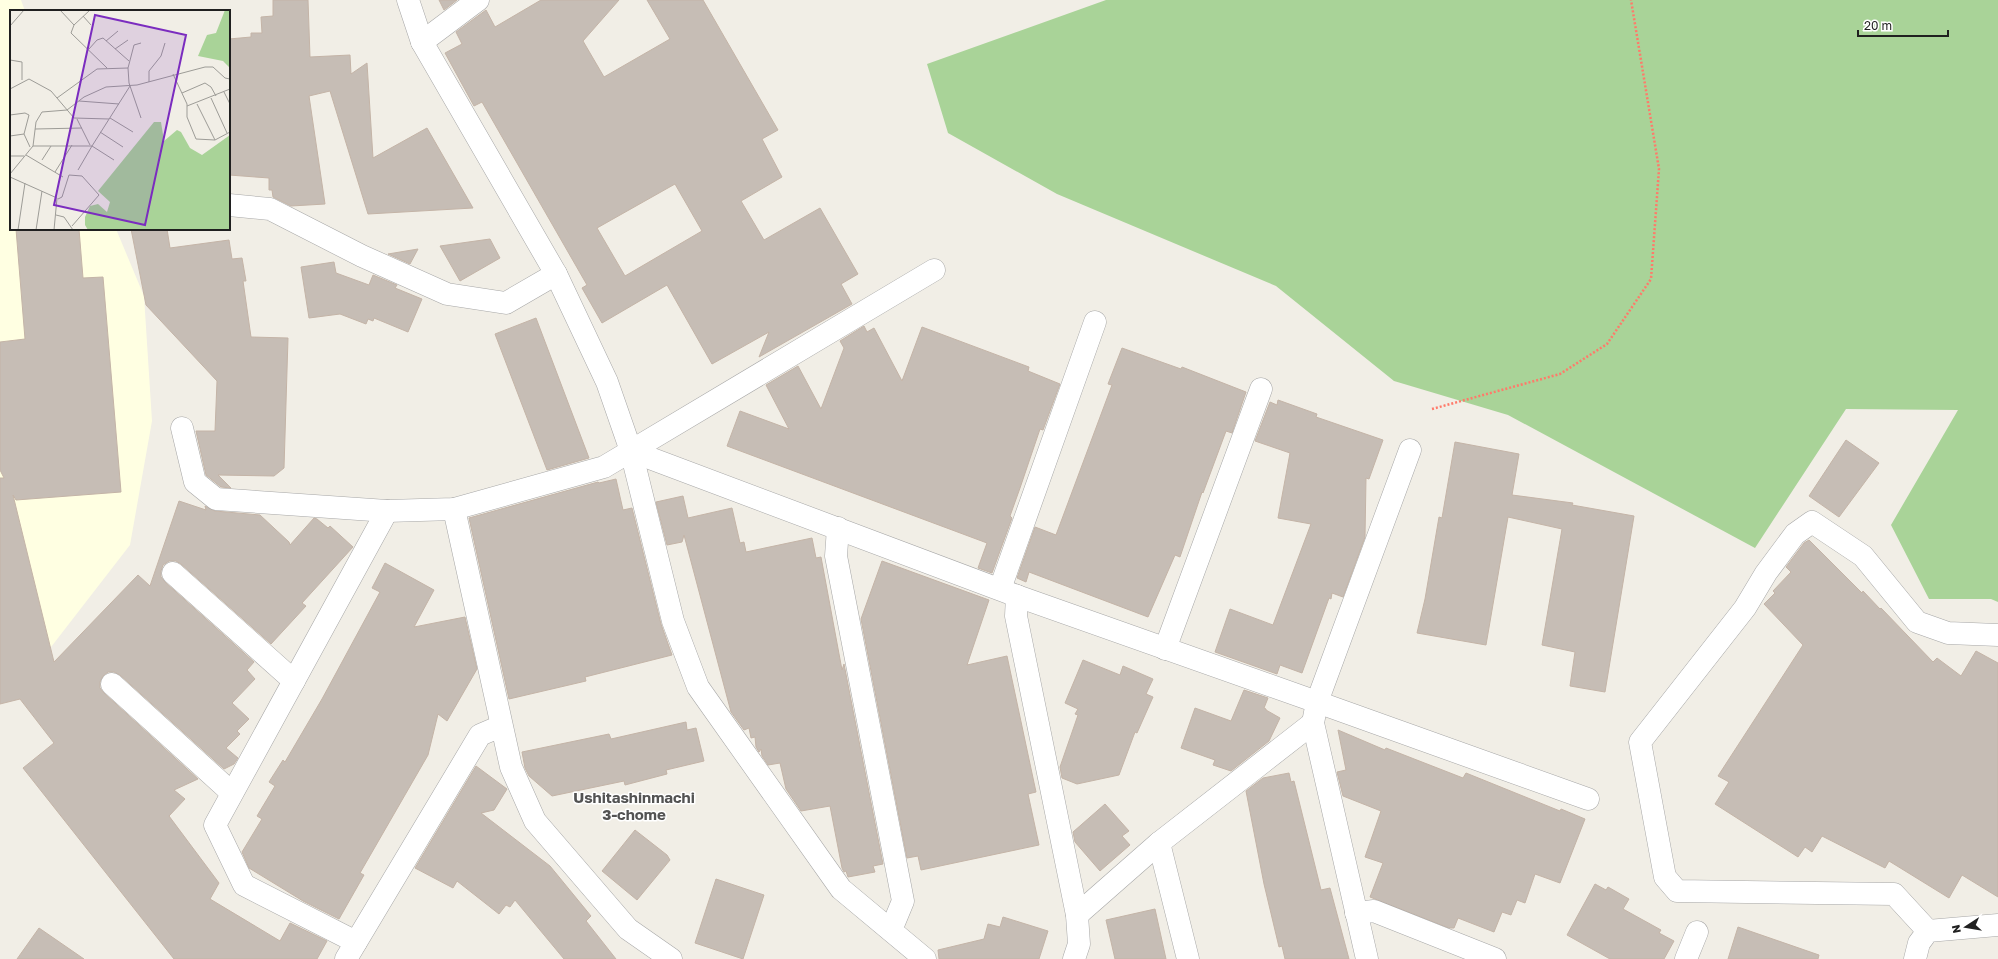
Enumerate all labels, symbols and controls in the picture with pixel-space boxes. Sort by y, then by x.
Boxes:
inset map [10,10,230,230]
scale bar [1858,12,1948,38]
text: 20 m [1864,18,1892,33]
district label: Ushitashinmachi 3-chome [573,788,695,823]
north arrow [1946,907,1986,947]
text: N [1949,924,1963,935]

